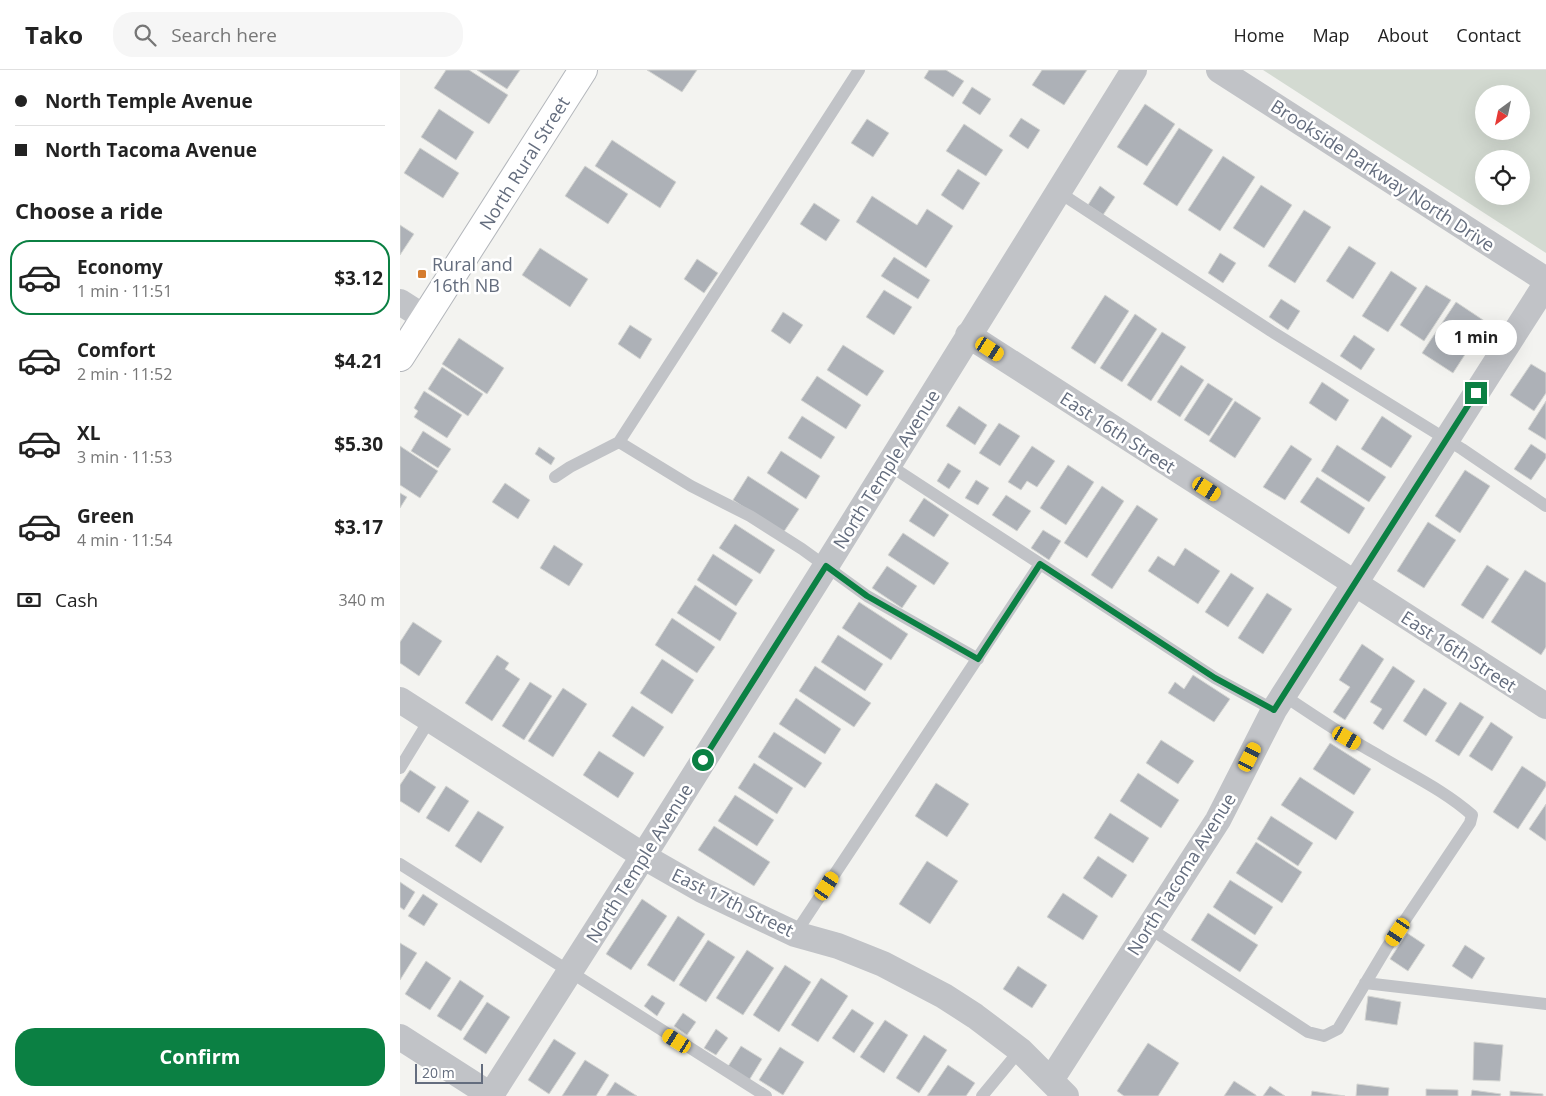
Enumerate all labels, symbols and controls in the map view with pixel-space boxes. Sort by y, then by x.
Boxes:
search box [113,12,463,57]
text: Tako [25,18,83,51]
icon: search [131,21,159,49]
text: Search here [171,22,277,48]
text: Home [1234,23,1284,47]
text: Map [1312,23,1350,47]
text: About [1378,23,1428,47]
text: Contact [1456,23,1521,47]
north arrow [1475,85,1530,140]
map controls [1475,85,1530,205]
text: North Temple Avenue [45,88,253,114]
street label: North Rural Street [473,92,575,234]
street label: Brookside Parkway North Drive [1267,94,1499,256]
text: North Tacoma Avenue [45,137,257,163]
button: locate [1475,150,1530,205]
text: Choose a ride [15,195,163,225]
place label: Rural and 16th NB [432,252,513,297]
text: Economy [77,254,163,280]
icon: car [17,255,62,300]
text: $3.12 [334,265,383,291]
marker: Rural and 16th NB [416,268,428,280]
text: 1 min · 11:51 [77,280,172,302]
callout: 1 min [1435,320,1517,356]
text: 1 min [1454,326,1498,348]
car [973,335,1006,363]
text: Comfort [77,337,156,363]
icon: car [17,338,62,383]
text: $4.21 [334,348,383,374]
text: 2 min · 11:52 [77,363,172,385]
route end [1465,382,1487,404]
street label: North Temple Avenue [827,385,945,553]
street label: East 16th Street [1056,386,1180,478]
text: XL [77,420,100,446]
icon: car [17,421,62,466]
text: $5.30 [334,431,383,457]
text: 3 min · 11:53 [77,446,172,468]
car [1190,475,1223,503]
text: Green [77,503,134,529]
icon: car [17,504,62,549]
text: $3.17 [334,514,383,540]
text: 4 min · 11:54 [77,529,172,551]
icon: cash [15,586,43,614]
text: Cash [55,587,98,613]
text: 340 m [339,589,385,611]
street label: East 16th Street [1397,605,1521,697]
car [1330,724,1363,752]
car [1236,740,1263,774]
route start [692,749,714,771]
street label: North Temple Avenue [580,779,698,947]
street label: North Tacoma Avenue [1121,788,1241,960]
street label: East 17th Street [668,862,798,942]
car [812,869,841,903]
car [1383,915,1412,949]
car [660,1027,693,1055]
button: Confirm [15,1028,385,1086]
scale bar [415,1061,482,1084]
text: 20 m [422,1063,455,1082]

